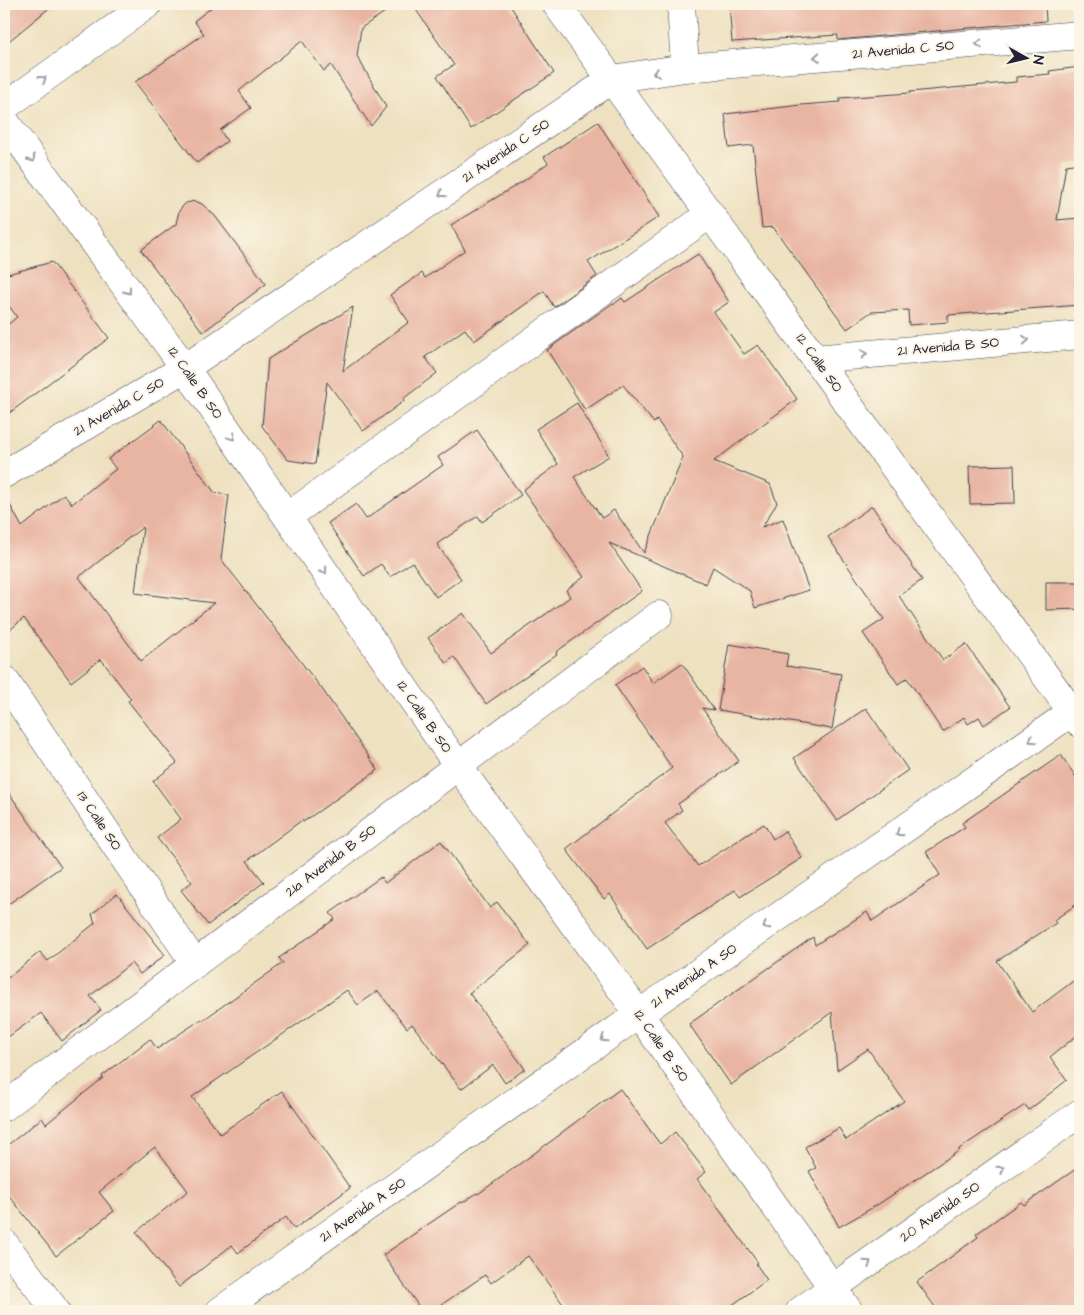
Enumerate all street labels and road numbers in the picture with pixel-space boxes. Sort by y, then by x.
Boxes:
street label: 21 Avenida C SO [851,36,955,64]
street label: 21 Avenida C SO [458,114,554,188]
street label: 12 Calle SO [791,329,847,397]
street label: 21 Avenida B SO [896,333,1000,361]
street label: 12 Calle B SO [163,343,227,423]
street label: 21 Avenida C SO [70,373,168,441]
street label: 12 Calle B SO [392,677,456,757]
street label: 13 Calle SO [72,787,126,855]
street label: 21a Avenida B SO [281,820,381,902]
street label: 21 Avenida A SO [647,939,741,1013]
street label: 12 Calle B SO [629,1006,693,1086]
street label: 21 Avenida A SO [316,1173,410,1247]
street label: 20 Avenida SO [896,1177,984,1247]

